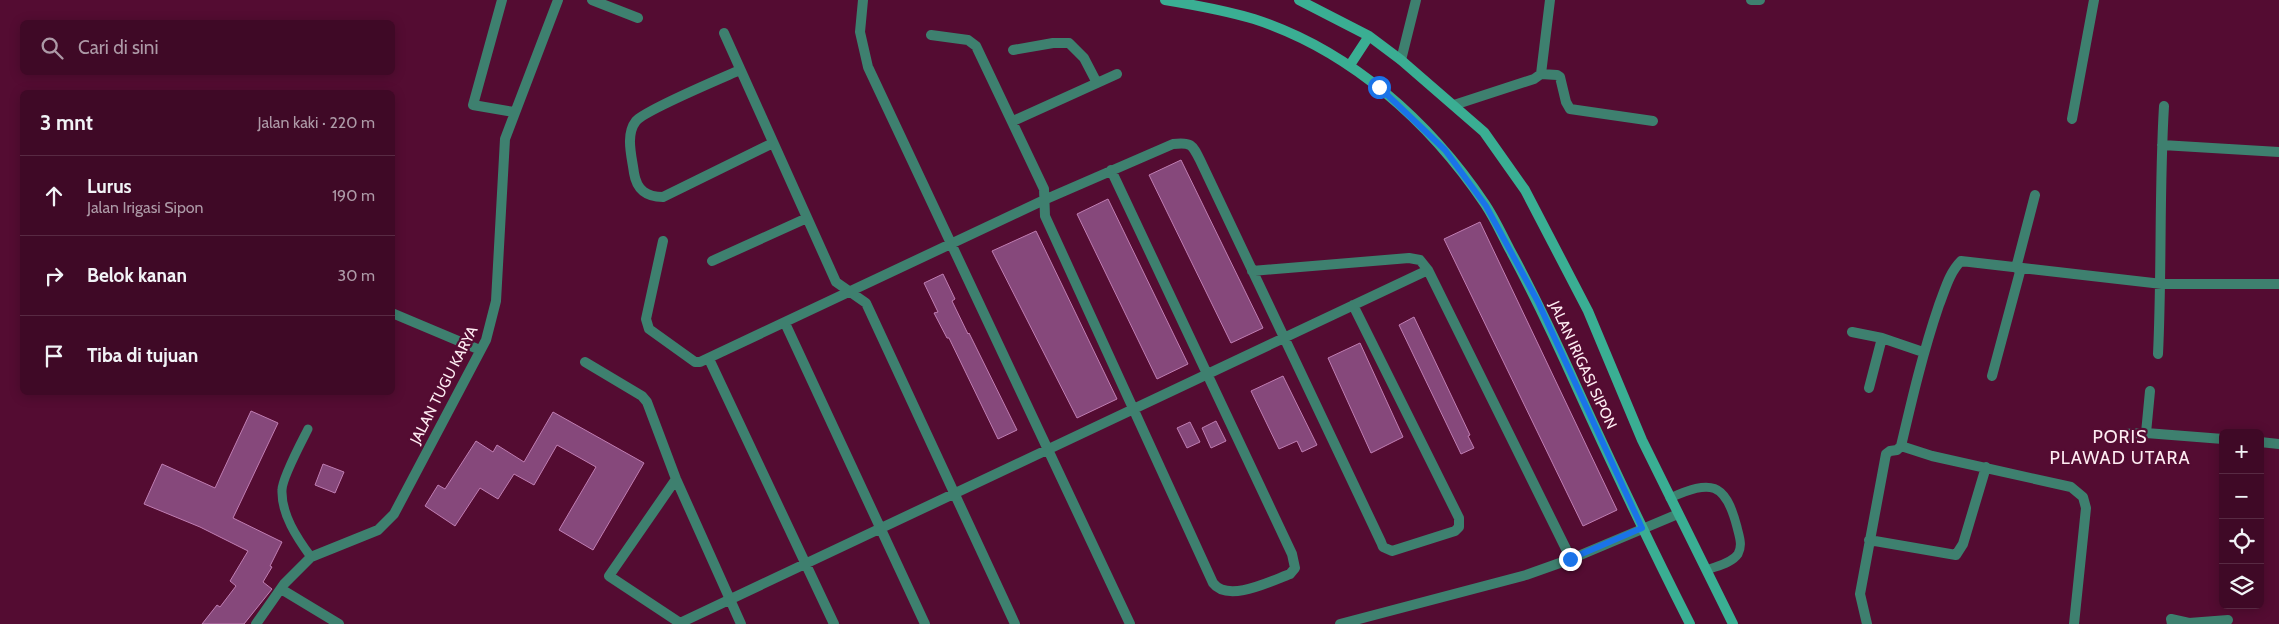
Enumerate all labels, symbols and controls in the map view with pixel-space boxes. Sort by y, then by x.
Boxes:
search box [20,20,395,75]
icon: search [38,34,66,62]
text: Cari di sini [78,36,159,59]
route start [1368,76,1391,99]
text: 3 mnt [40,110,93,135]
text: Jalan kaki · 220 m [257,113,375,132]
text: Lurus [87,175,132,198]
icon: ahead [40,182,68,210]
text: 190 m [332,186,375,205]
text: Jalan Irigasi Sipon [87,198,204,217]
icon: right [40,262,68,290]
text: Belok kanan [87,264,187,287]
text: 30 m [338,266,375,285]
street label: JALAN IRIGASI SIPON [1545,297,1621,432]
street label: JALAN TUGU KARYA [406,322,482,448]
icon: arrive [40,342,68,370]
text: Tiba di tujuan [87,344,198,367]
district label: PORIS PLAWAD UTARA [2049,426,2191,469]
map controls [2219,429,2264,609]
button: + [2219,429,2264,474]
button: − [2219,474,2264,519]
button: locate [2219,519,2264,564]
route end [1559,548,1582,571]
button: layers [2219,564,2264,609]

